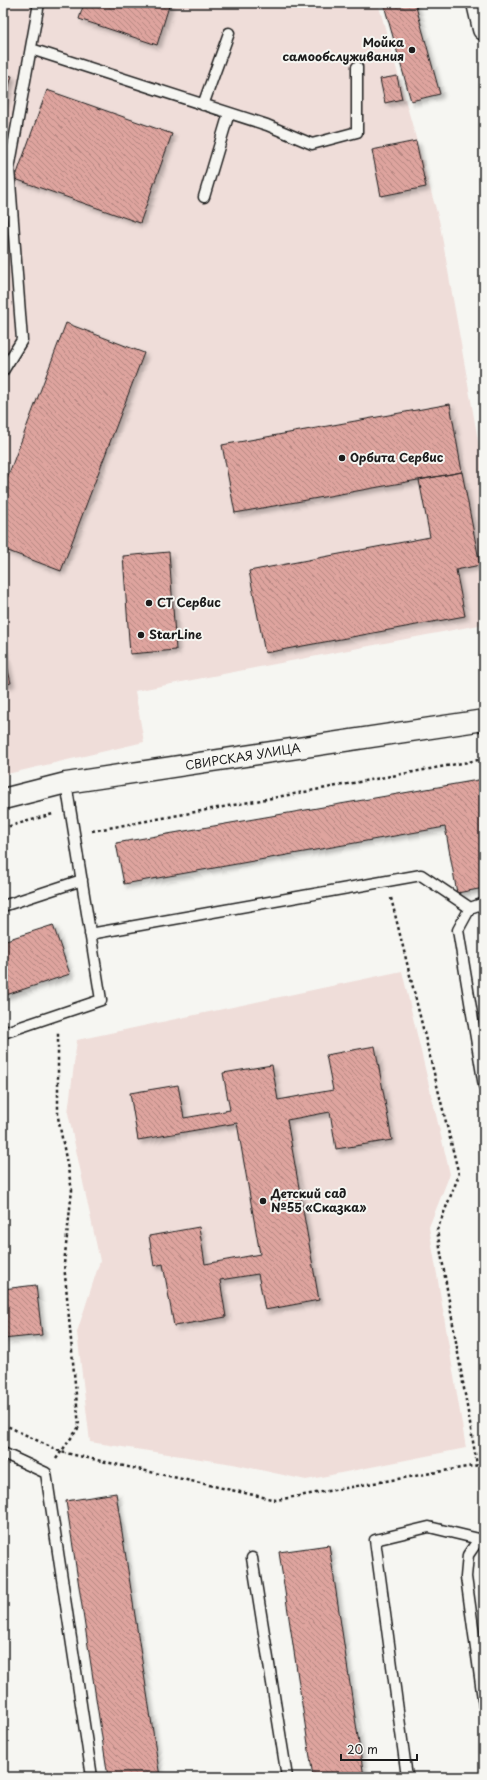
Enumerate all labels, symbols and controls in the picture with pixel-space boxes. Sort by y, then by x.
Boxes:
place label: Мойка самообслуживания [282,33,404,65]
marker: Мойка самообслуживания [407,45,417,55]
place label: Орбита Сервис [350,448,444,466]
marker: Орбита Сервис [337,453,347,463]
place label: СТ Сервис [157,593,221,611]
marker: СТ Сервис [144,598,154,608]
place label: StarLine [149,625,202,643]
marker: StarLine [136,630,146,640]
street label: СВИРСКАЯ УЛИЦА [184,738,302,774]
place label: Детский сад №55 «Сказка» [270,1184,366,1216]
marker: Детский сад №55 «Сказка» [258,1196,268,1206]
scale bar [341,1736,417,1762]
text: 20 m [347,1740,378,1758]

